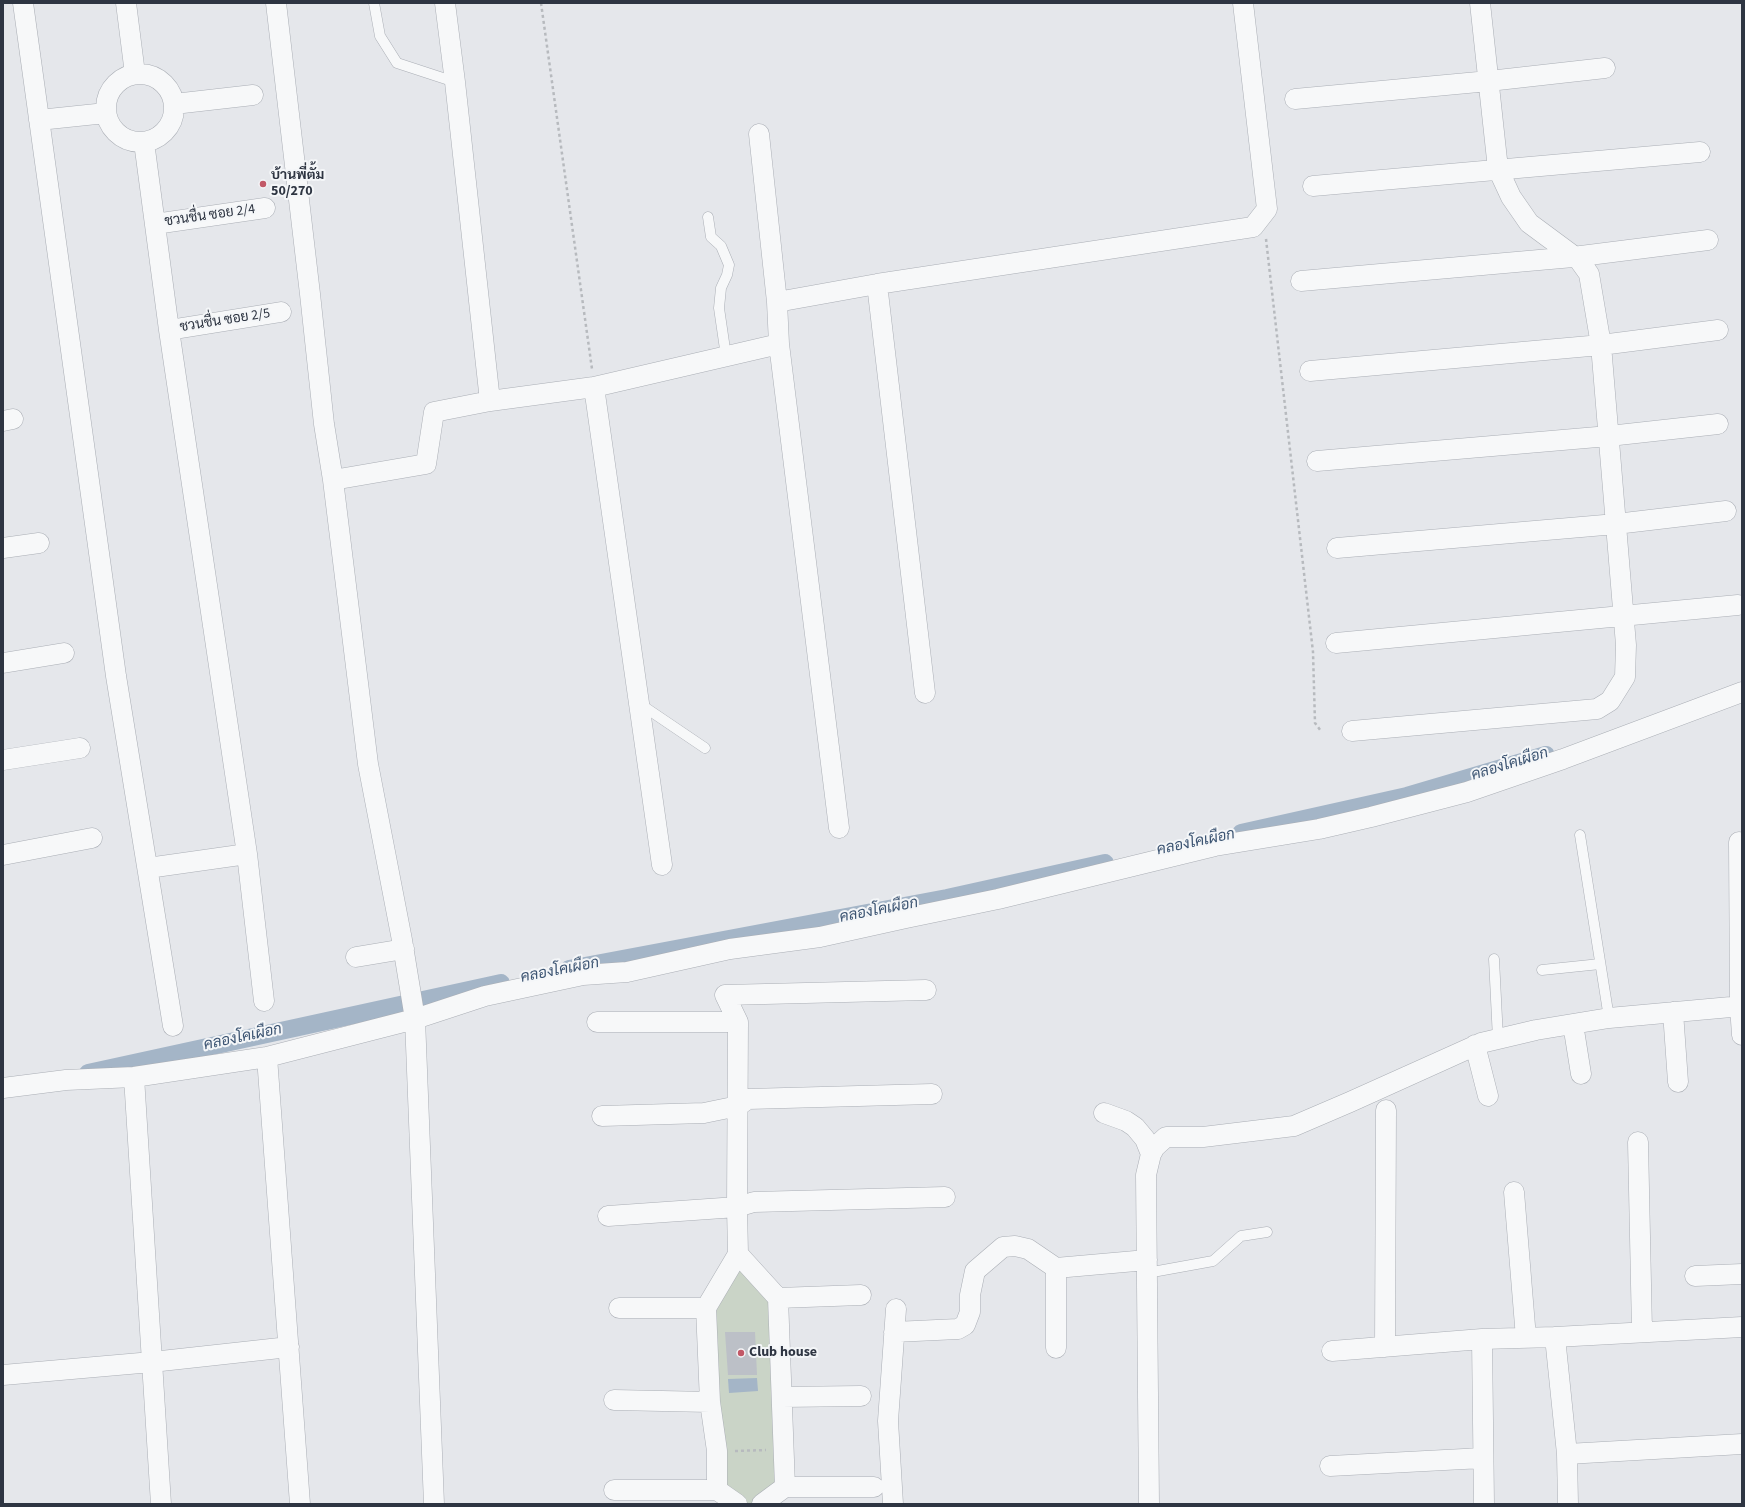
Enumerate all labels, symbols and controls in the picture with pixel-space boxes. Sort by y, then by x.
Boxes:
place label: บ้านพี่ตั้ม 50/270 [271,168,324,200]
marker: บ้านพี่ตั้ม 50/270 [258,179,268,189]
street label: ชวนชื่น ซอย 2/4 [164,201,256,231]
street label: ชวนชื่น ซอย 2/5 [179,306,271,336]
water label: คลองโคเผือก [1469,745,1551,785]
water label: คลองโคเผือก [1155,826,1237,860]
water label: คลองโคเผือก [838,895,920,927]
water label: คลองโคเผือก [519,955,601,987]
water label: คลองโคเผือก [202,1021,284,1055]
place label: Club house [749,1345,817,1361]
marker: Club house [736,1348,746,1358]

